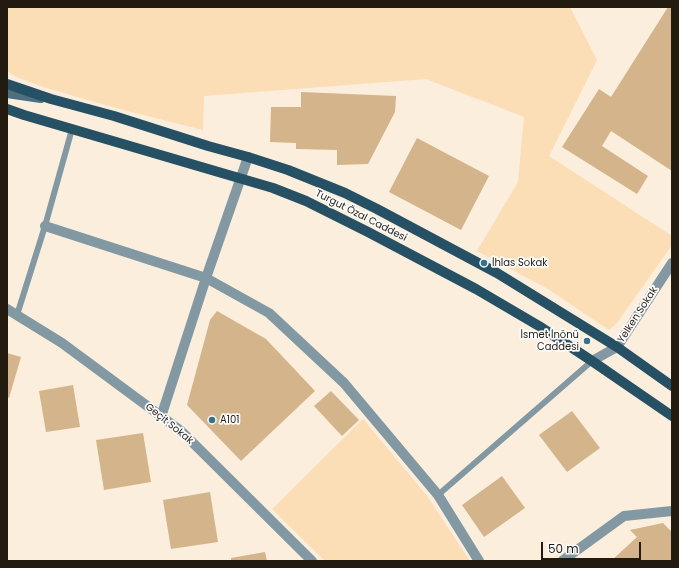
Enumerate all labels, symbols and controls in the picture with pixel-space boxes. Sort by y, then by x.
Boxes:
street label: Turgut Özal Caddesi [313,188,409,244]
place label: İhlas Sokak [492,257,547,269]
marker: İhlas Sokak [479,258,489,268]
street label: Yelken Sokak [615,285,661,345]
place label: İsmet İnönü Caddesi [520,329,579,352]
marker: İsmet İnönü Caddesi [582,336,592,346]
street label: Geçit Sokak [143,401,195,447]
place label: A101 [220,414,239,426]
marker: A101 [207,415,217,425]
scale bar [543,534,643,560]
text: 50 m [548,540,579,557]

